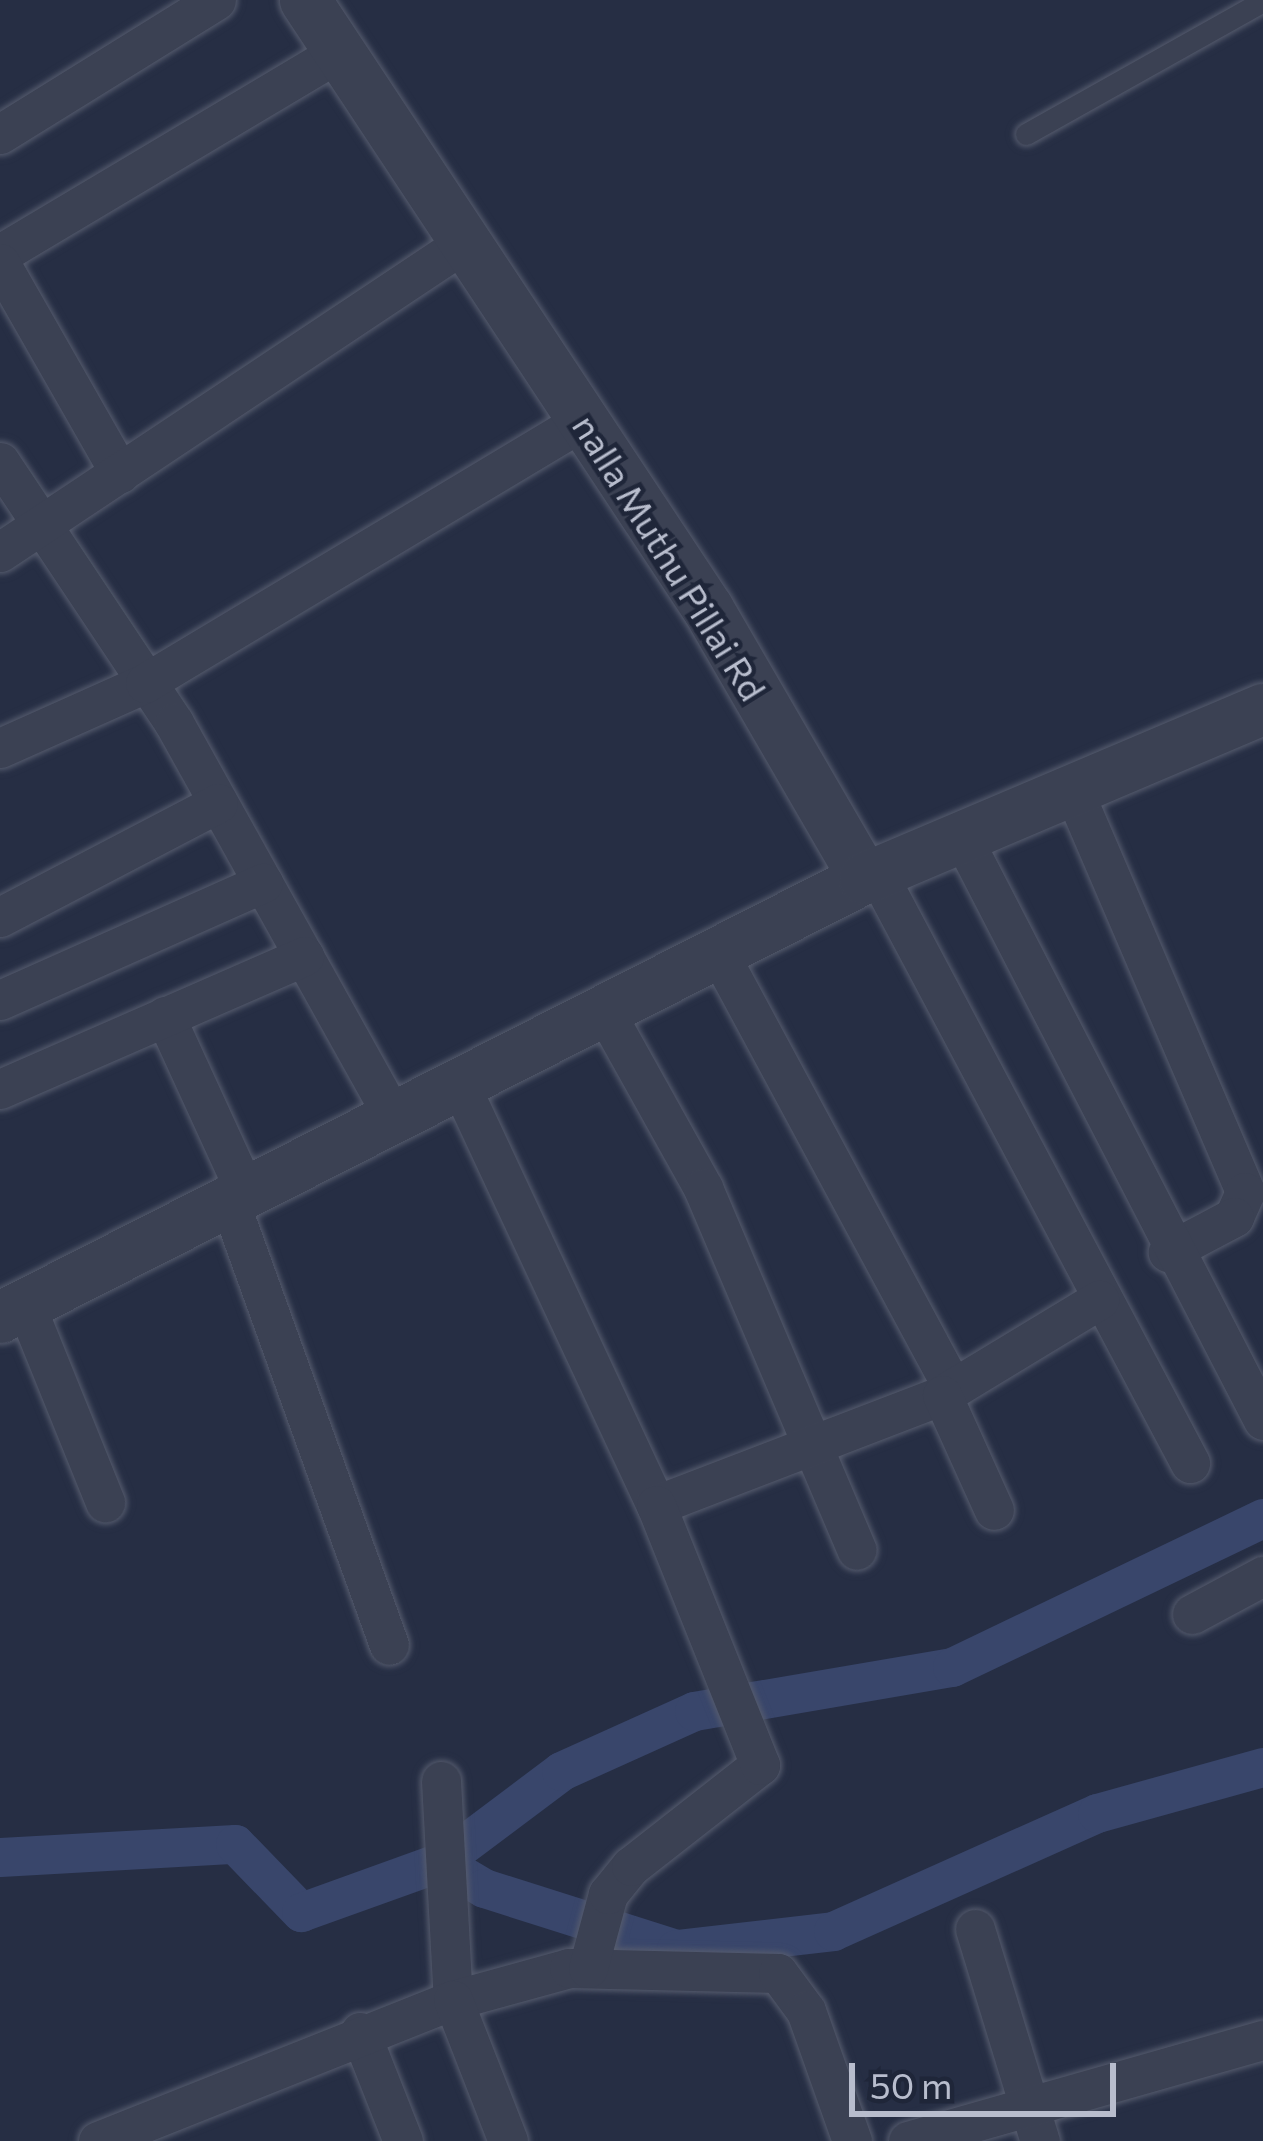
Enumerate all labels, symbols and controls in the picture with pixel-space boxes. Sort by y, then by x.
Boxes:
street label: nalla Muthu Pillai Rd [564,406,776,708]
scale bar [855,2039,1122,2113]
text: 50 m [870,2062,952,2106]

